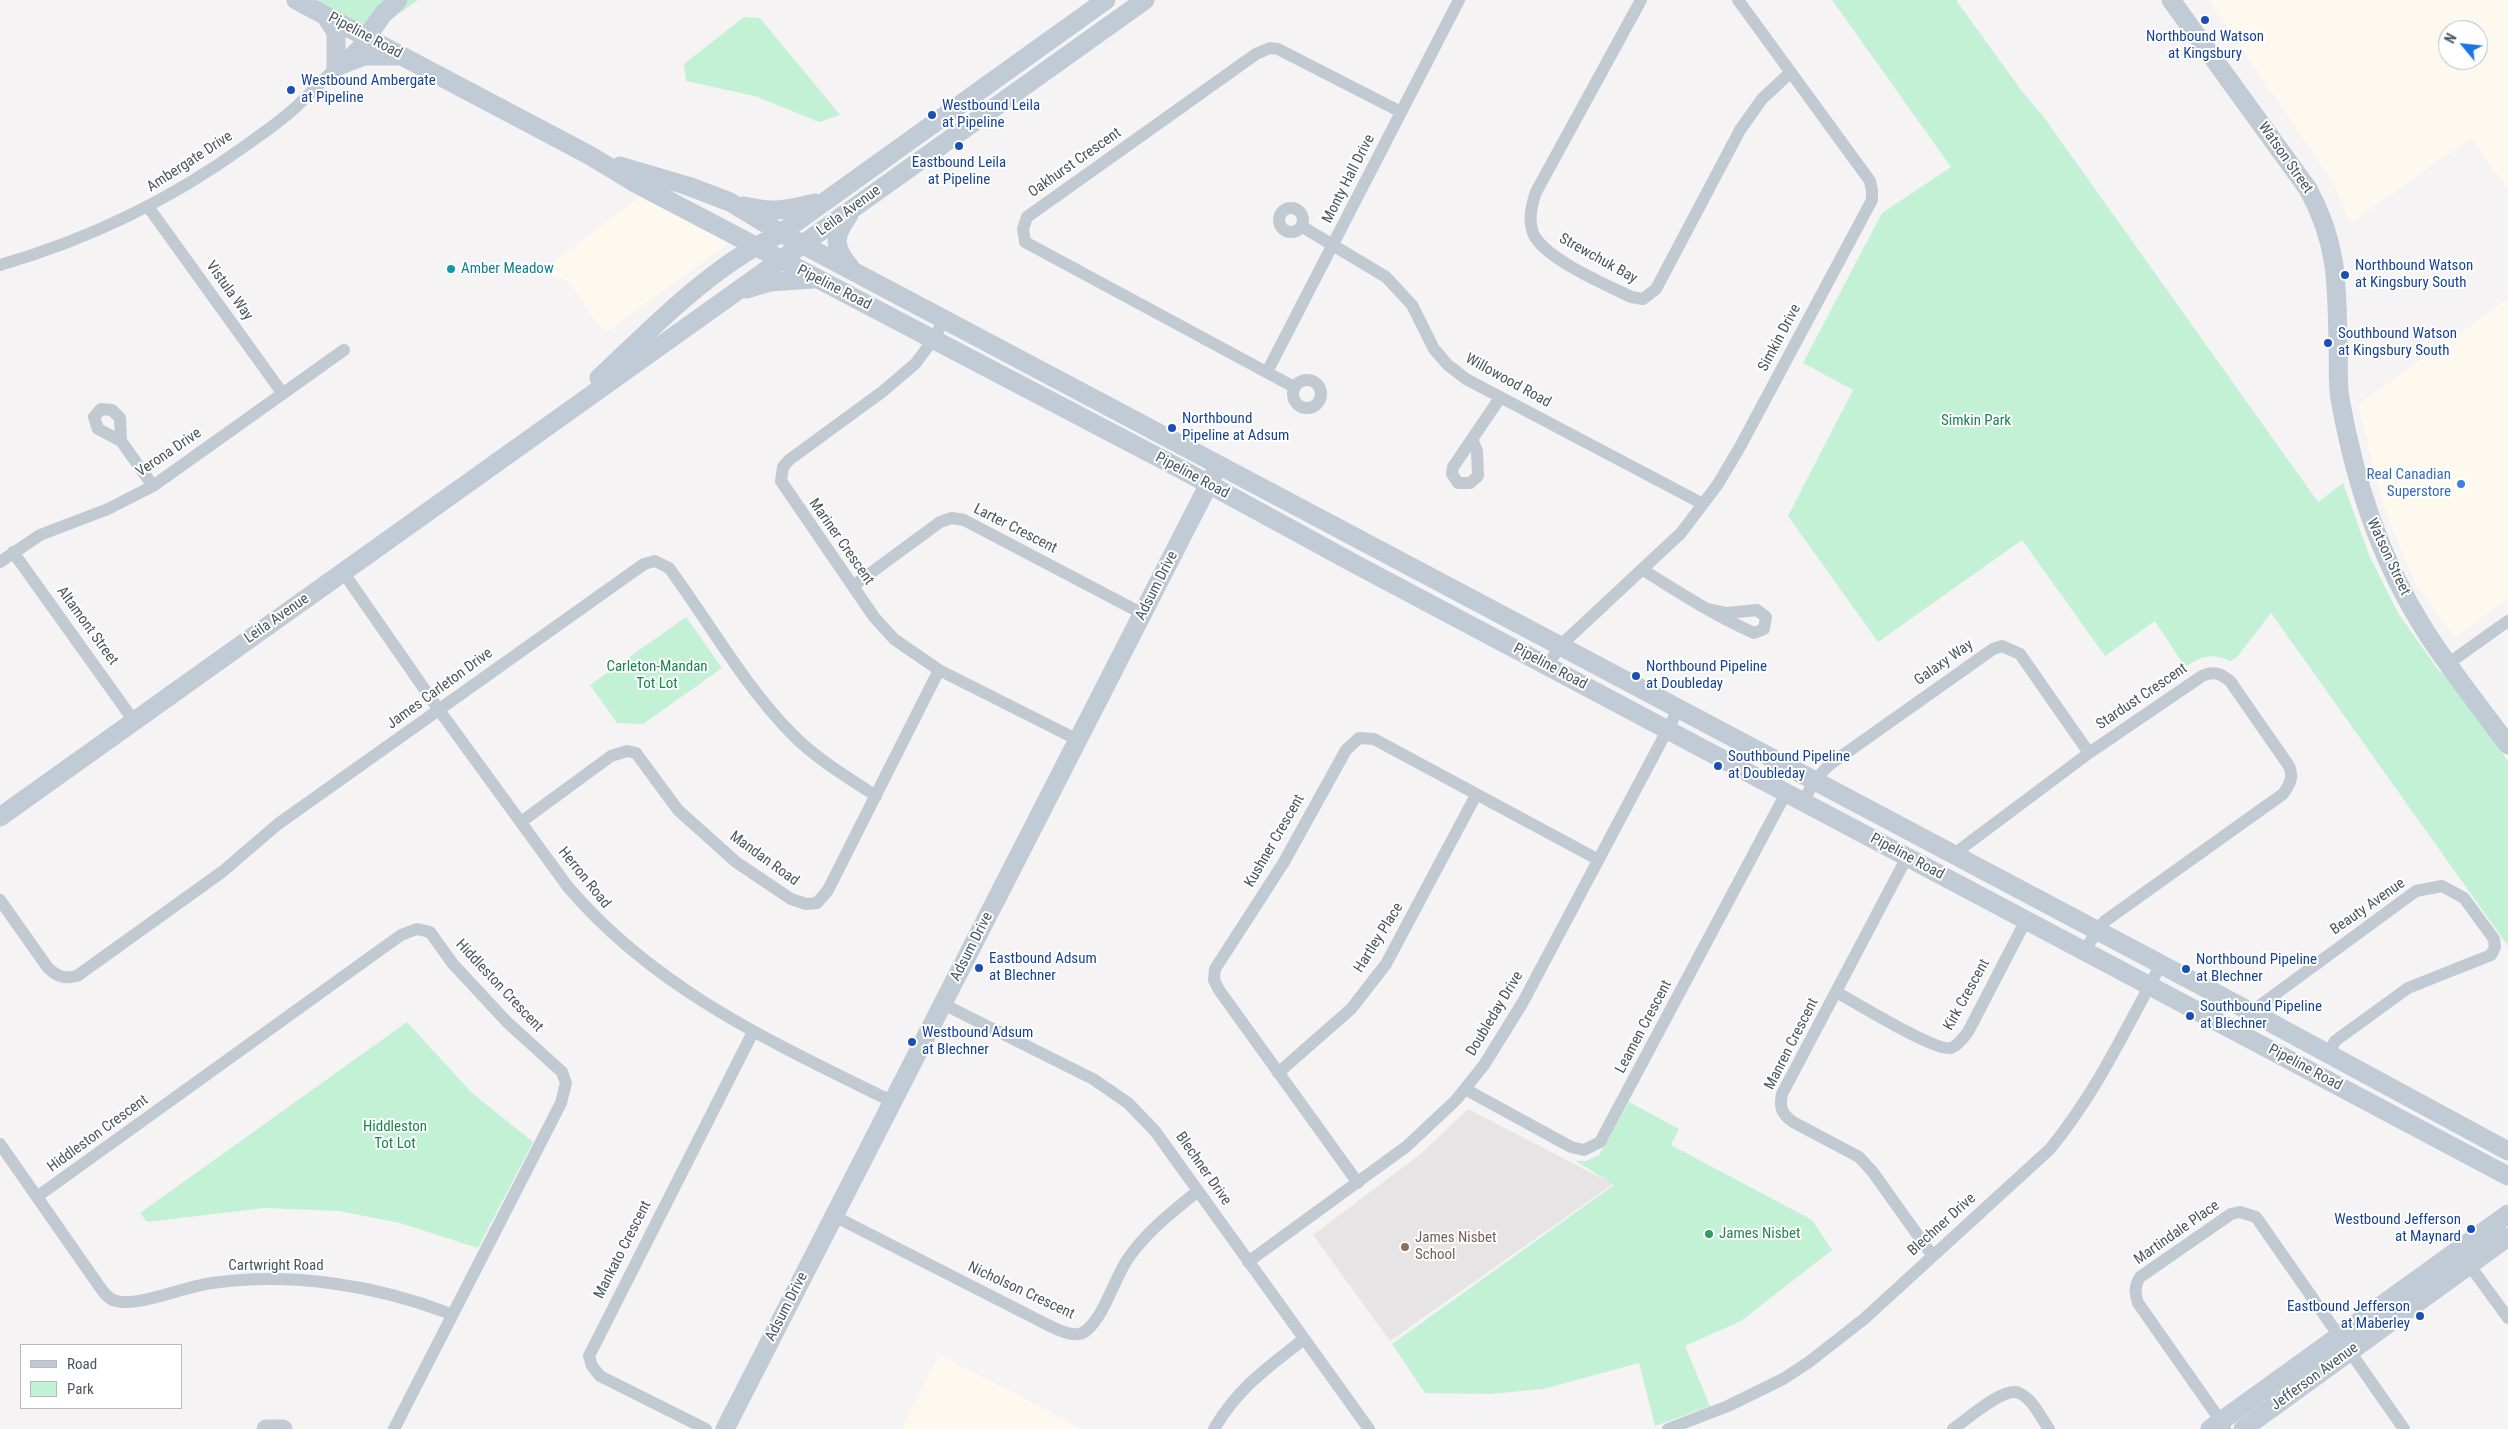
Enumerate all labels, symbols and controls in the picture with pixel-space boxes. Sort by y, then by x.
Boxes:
street label: Pipeline Road [325,9,405,63]
marker: Northbound Watson at Kingsbury [2199,14,2211,26]
north arrow [2438,20,2488,70]
place label: Northbound Watson at Kingsbury [2146,28,2264,63]
text: N [2442,31,2460,46]
place label: Westbound Ambergate at Pipeline [301,72,436,107]
marker: Westbound Ambergate at Pipeline [285,84,297,96]
place label: Westbound Leila at Pipeline [942,97,1040,132]
marker: Westbound Leila at Pipeline [926,109,938,121]
street label: Watson Street [2254,119,2316,197]
street label: Oakhurst Crescent [1025,124,1125,202]
street label: Ambergate Drive [144,128,236,196]
street label: Monty Hall Drive [1319,132,1379,226]
marker: Eastbound Leila at Pipeline [953,140,965,152]
place label: Eastbound Leila at Pipeline [912,154,1006,189]
street label: Leila Avenue [813,182,885,240]
street label: Strewchuk Bay [1556,230,1640,288]
place label: Northbound Watson at Kingsbury South [2355,257,2473,292]
street label: Vistula Way [201,258,257,324]
place label: Amber Meadow [461,260,554,278]
street label: Pipeline Road [794,262,874,314]
marker: Amber Meadow [445,263,457,275]
marker: Northbound Watson at Kingsbury South [2339,269,2351,281]
street label: Simkin Drive [1755,301,1805,375]
place label: Southbound Watson at Kingsbury South [2338,325,2457,360]
marker: Southbound Watson at Kingsbury South [2322,337,2334,349]
street label: Willowood Road [1462,350,1554,412]
place label: Northbound Pipeline at Adsum [1182,410,1289,445]
park label: Simkin Park [1941,412,2011,430]
marker: Northbound Pipeline at Adsum [1166,422,1178,434]
street label: Verona Drive [133,425,205,481]
street label: Pipeline Road [1152,449,1232,503]
place label: Real Canadian Superstore [2366,466,2451,501]
marker: Real Canadian Superstore [2455,478,2467,490]
street label: Mariner Crescent [805,495,877,589]
street label: Larter Crescent [970,500,1060,558]
street label: Watson Street [2362,516,2414,598]
street label: Adsum Drive [1132,549,1182,623]
street label: Altamont Street [52,583,122,669]
street label: Leila Avenue [241,590,313,648]
street label: Galaxy Way [1911,636,1977,690]
street label: Pipeline Road [1510,640,1590,694]
street label: James Carleton Drive [384,645,496,733]
park label: Carleton-Mandan Tot Lot [606,658,708,693]
place label: Northbound Pipeline at Doubleday [1646,658,1767,693]
street label: Stardust Crescent [2093,660,2191,734]
marker: Northbound Pipeline at Doubleday [1630,670,1642,682]
place label: Southbound Pipeline at Doubleday [1728,748,1850,783]
marker: Southbound Pipeline at Doubleday [1712,760,1724,772]
street label: Kushner Crescent [1241,791,1309,891]
street label: Mandan Road [726,828,802,890]
street label: Pipeline Road [1867,830,1947,884]
street label: Herron Road [554,844,614,912]
street label: Beauty Avenue [2327,875,2409,939]
street label: Hartley Place [1350,900,1408,976]
street label: Adsum Drive [947,910,997,984]
street label: Hiddleston Crescent [452,936,546,1036]
place label: Eastbound Adsum at Blechner [989,950,1097,985]
place label: Northbound Pipeline at Blechner [2196,951,2317,986]
street label: Kirk Crescent [1940,956,1994,1034]
marker: Eastbound Adsum at Blechner [973,962,985,974]
marker: Northbound Pipeline at Blechner [2180,963,2192,975]
street label: Doubleday Drive [1463,969,1527,1059]
street label: Leamen Crescent [1612,977,1676,1077]
street label: Manren Crescent [1761,995,1823,1093]
place label: Southbound Pipeline at Blechner [2200,998,2322,1033]
marker: Southbound Pipeline at Blechner [2184,1010,2196,1022]
place label: Westbound Adsum at Blechner [922,1024,1033,1059]
marker: Westbound Adsum at Blechner [906,1036,918,1048]
street label: Pipeline Road [2265,1041,2345,1095]
street label: Hiddleston Crescent [44,1091,152,1177]
park label: Hiddleston Tot Lot [363,1118,427,1153]
street label: Blechner Drive [1171,1129,1235,1209]
street label: Blechner Drive [1904,1190,1980,1260]
street label: Martindale Place [2131,1197,2223,1269]
street label: Mankato Crescent [591,1198,655,1302]
place label: Westbound Jefferson at Maynard [2334,1211,2461,1246]
marker: Westbound Jefferson at Maynard [2465,1223,2477,1235]
place label: James Nisbet [1719,1225,1800,1243]
marker: James Nisbet [1703,1228,1715,1240]
place label: James Nisbet School [1415,1229,1496,1264]
marker: James Nisbet School [1399,1241,1411,1253]
street label: Cartwright Road [228,1257,324,1275]
street label: Nicholson Crescent [965,1258,1077,1324]
street label: Adsum Drive [762,1270,812,1344]
place label: Eastbound Jefferson at Maberley [2287,1298,2410,1333]
marker: Eastbound Jefferson at Maberley [2414,1310,2426,1322]
street label: Jefferson Avenue [2268,1339,2362,1415]
legend [20,1344,182,1409]
text: Road [67,1355,97,1373]
text: Park [67,1380,94,1398]

